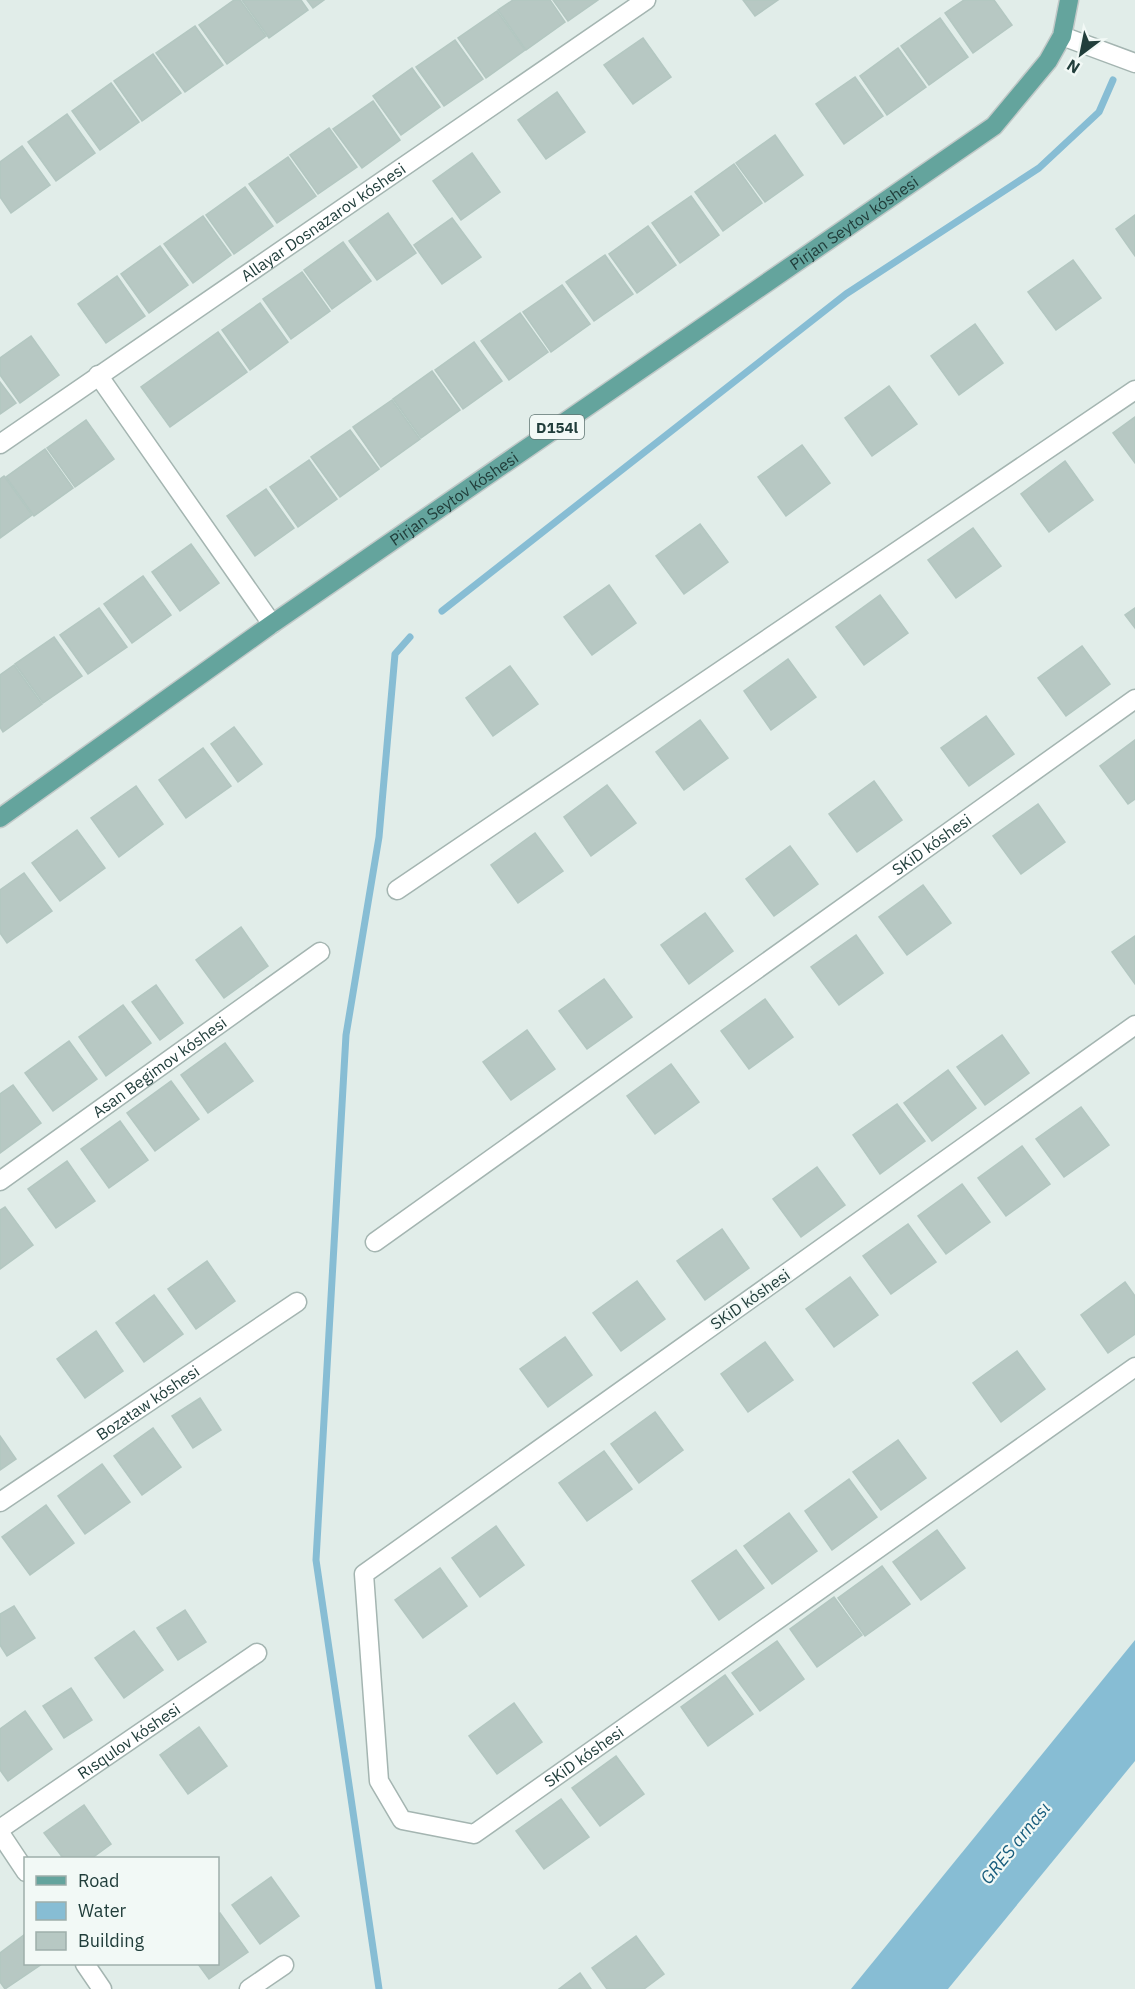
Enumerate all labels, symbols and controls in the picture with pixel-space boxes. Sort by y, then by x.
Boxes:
north arrow [1051,24,1111,84]
text: N [1063,55,1083,78]
street label: Allayar Dosnazarov kóshesi [237,158,409,286]
street label: Pirjan Seytov kóshesi [786,171,922,274]
road number: D154l [530,415,584,439]
street label: Pirjan Seytov kóshesi [386,447,522,550]
street label: SKiD kóshesi [888,809,975,879]
street label: Asan Begimov kóshesi [88,1012,230,1122]
street label: SKiD kóshesi [706,1264,794,1334]
street label: Bozataw kóshesi [92,1361,203,1444]
street label: Rısqulov kóshesi [74,1699,184,1783]
street label: SKiD kóshesi [540,1722,627,1791]
water label: GRES arnası [975,1797,1055,1889]
legend [24,1857,219,1965]
text: Road [78,1869,119,1892]
text: Water [78,1899,127,1922]
text: Building [78,1929,145,1952]

